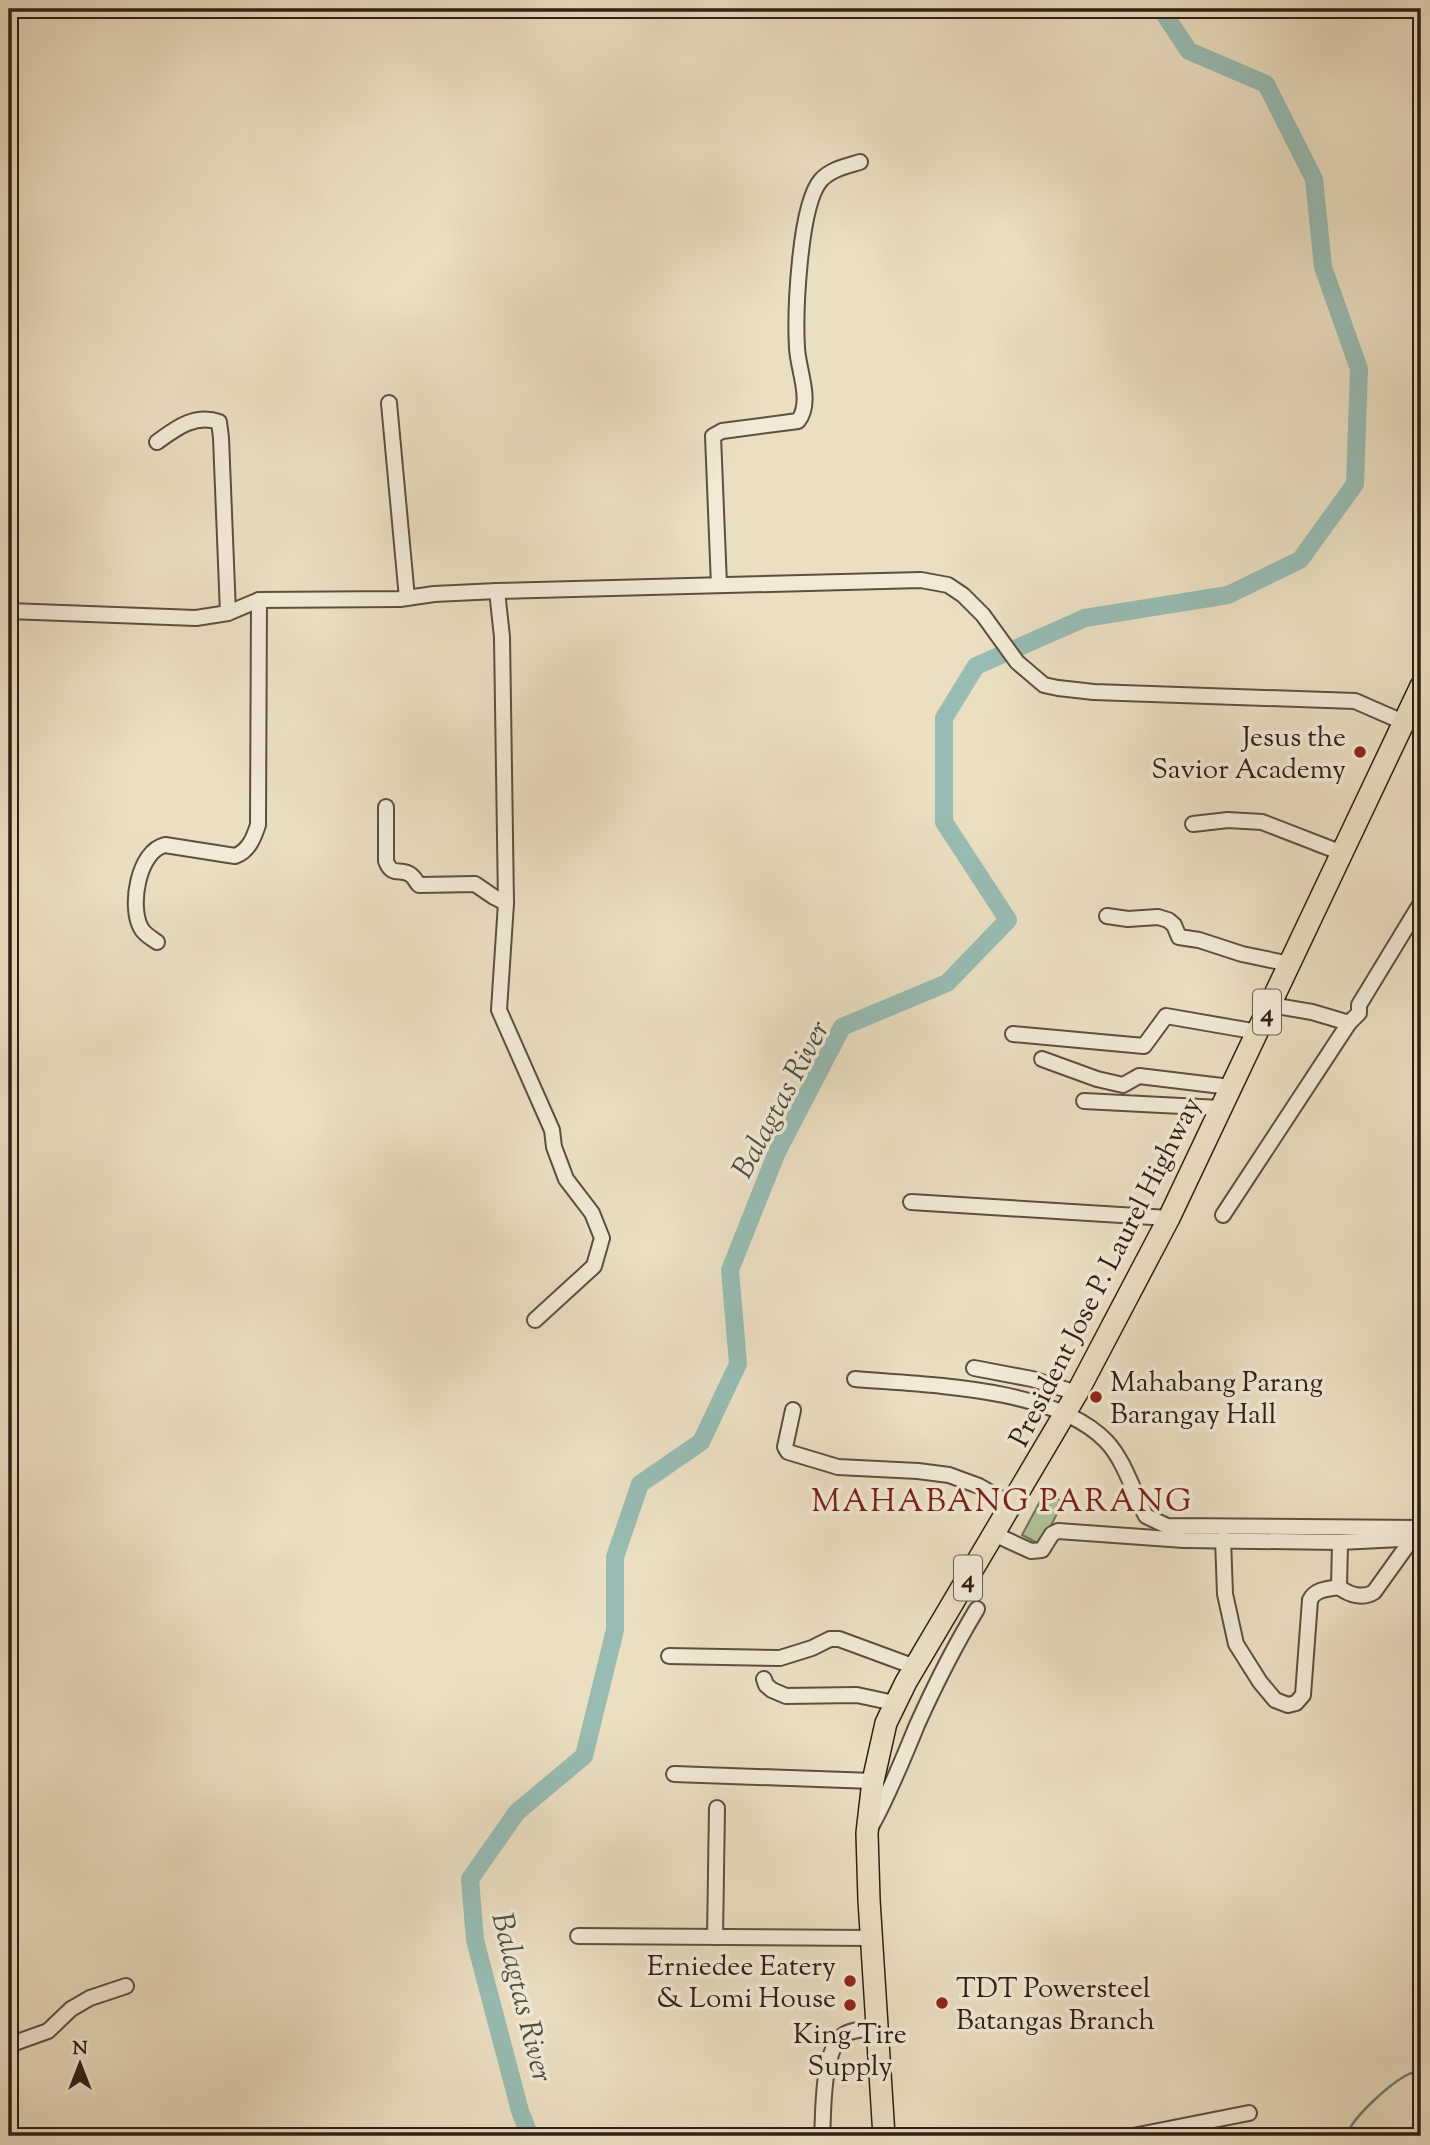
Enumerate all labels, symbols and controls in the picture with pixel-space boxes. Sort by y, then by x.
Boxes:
place label: Jesus the Savior Academy [1151,719,1346,791]
marker: Jesus the Savior Academy [1352,744,1368,760]
road number: 4 [1253,990,1281,1035]
water label: Balagtas River [723,1013,842,1187]
street label: President Jose P. Laurel Highway [1001,1090,1213,1454]
place label: Mahabang Parang Barangay Hall [1110,1364,1323,1436]
marker: Mahabang Parang Barangay Hall [1088,1389,1104,1405]
district label: MAHABANG PARANG [811,1480,1193,1526]
road number: 4 [954,1555,982,1600]
water label: Balagtas River [479,1908,562,2087]
place label: Erniedee Eatery & Lomi House [647,1948,836,2020]
place label: TDT Powersteel Batangas Branch [956,1970,1155,2042]
marker: Erniedee Eatery & Lomi House [842,1973,858,1989]
marker: TDT Powersteel Batangas Branch [934,1995,950,2011]
marker: King Tire Supply [842,1997,858,2013]
place label: King Tire Supply [793,2016,907,2088]
north arrow [46,2030,116,2100]
text: N [72,2036,88,2063]

